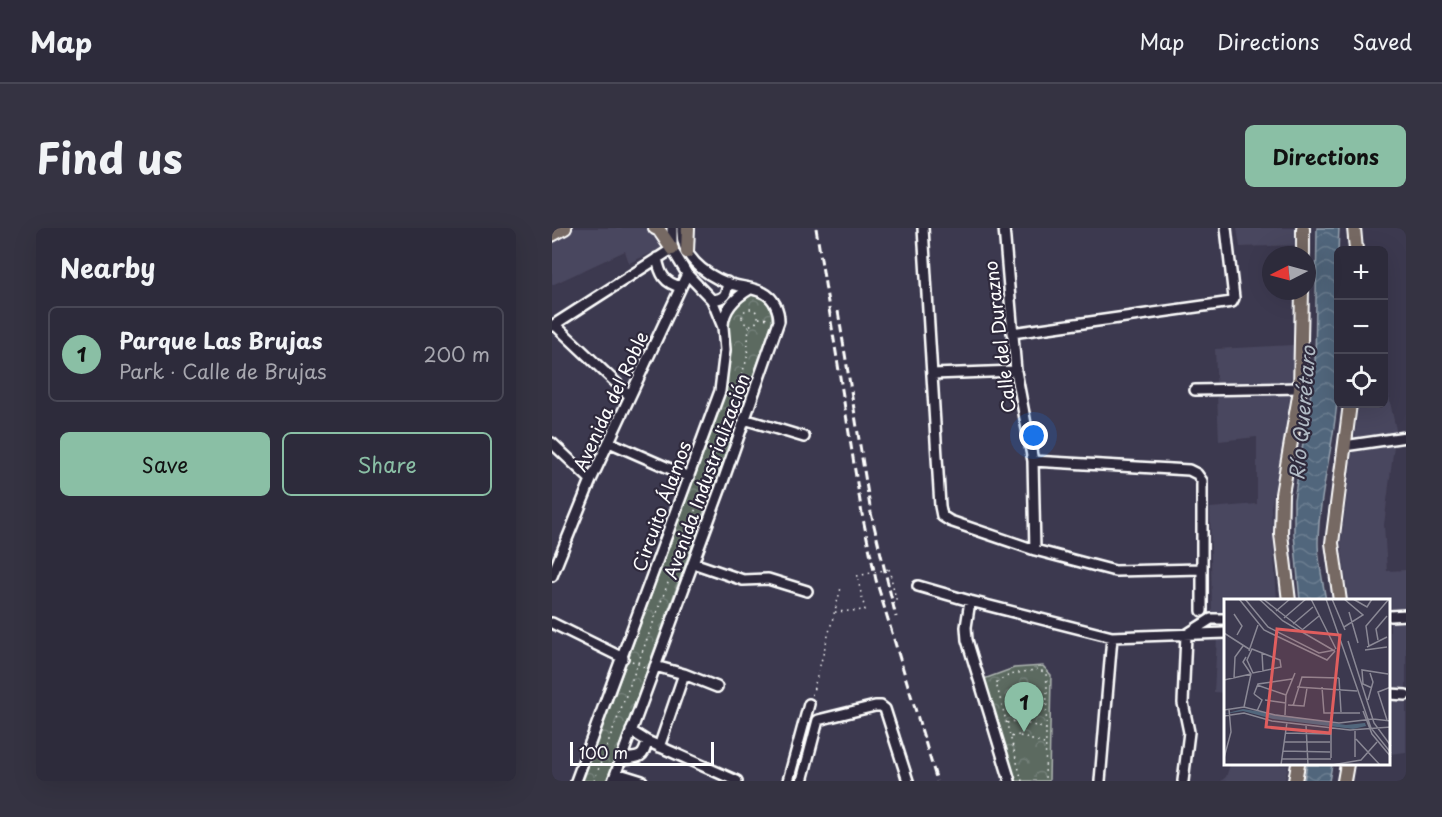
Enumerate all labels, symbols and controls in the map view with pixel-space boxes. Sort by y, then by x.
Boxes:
text: Map [30,20,92,63]
text: Map [1139,25,1184,57]
text: Directions [1217,25,1319,57]
text: Saved [1352,25,1412,57]
text: Find us [36,125,183,188]
button: Directions [1245,125,1406,187]
north arrow [1262,246,1316,300]
map controls [1334,246,1388,408]
button: + [1334,246,1388,300]
text: Nearby [60,248,155,287]
street label: Calle del Durazno [976,259,1022,415]
button: − [1334,300,1388,354]
text: Parque Las Brujas [119,323,322,356]
street label: Avenida del Roble [566,326,654,476]
text: 1 [77,339,86,369]
text: 200 m [423,339,490,369]
water label: Río Querétaro [1281,344,1323,481]
button: locate [1334,354,1388,408]
text: Park · Calle de Brujas [119,356,326,386]
street label: Avenida Industrialización [656,369,756,583]
your location [1019,421,1048,450]
button: Save [60,432,270,496]
button: Share [282,432,492,496]
street label: Circuito Álamos [625,437,697,575]
inset map [1224,599,1391,766]
pin: 1 [1004,682,1044,732]
scale bar [570,739,714,766]
text: 100 m [579,740,628,764]

